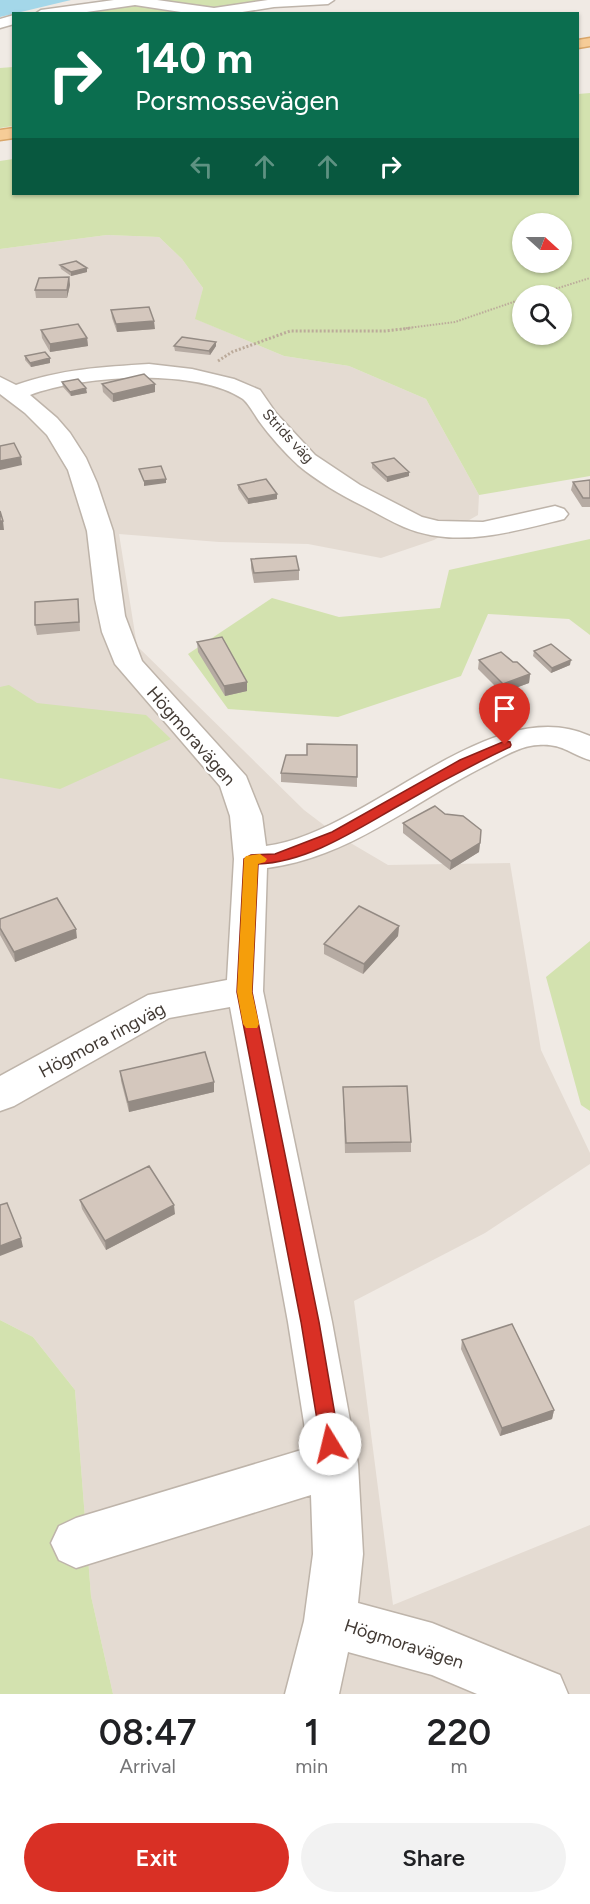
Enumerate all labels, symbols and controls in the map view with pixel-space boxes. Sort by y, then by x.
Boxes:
text: 140 m [135,33,253,84]
icon: right [36,36,114,114]
text: Porsmossevägen [135,84,339,117]
icon: left [185,150,218,183]
icon: ahead [248,150,281,183]
icon: ahead [311,150,344,183]
icon: right [374,150,407,183]
north arrow [512,213,572,273]
map controls [512,213,572,345]
button: search [512,285,572,345]
street label: Strids väg [259,405,317,467]
street label: Högmoravägen [142,682,240,790]
pin [479,683,530,745]
icon: arrive [488,692,521,725]
street label: Högmora ringväg [35,997,169,1083]
position arrow [298,1412,362,1476]
street label: Högmoravägen [341,1614,467,1674]
text: 08:47 [99,1711,197,1754]
text: 1 [304,1711,319,1754]
text: 220 [427,1711,491,1754]
text: Arrival [119,1754,176,1778]
text: min [295,1754,328,1778]
text: m [451,1754,468,1778]
button: Exit [24,1823,289,1892]
button: Share [301,1823,566,1892]

